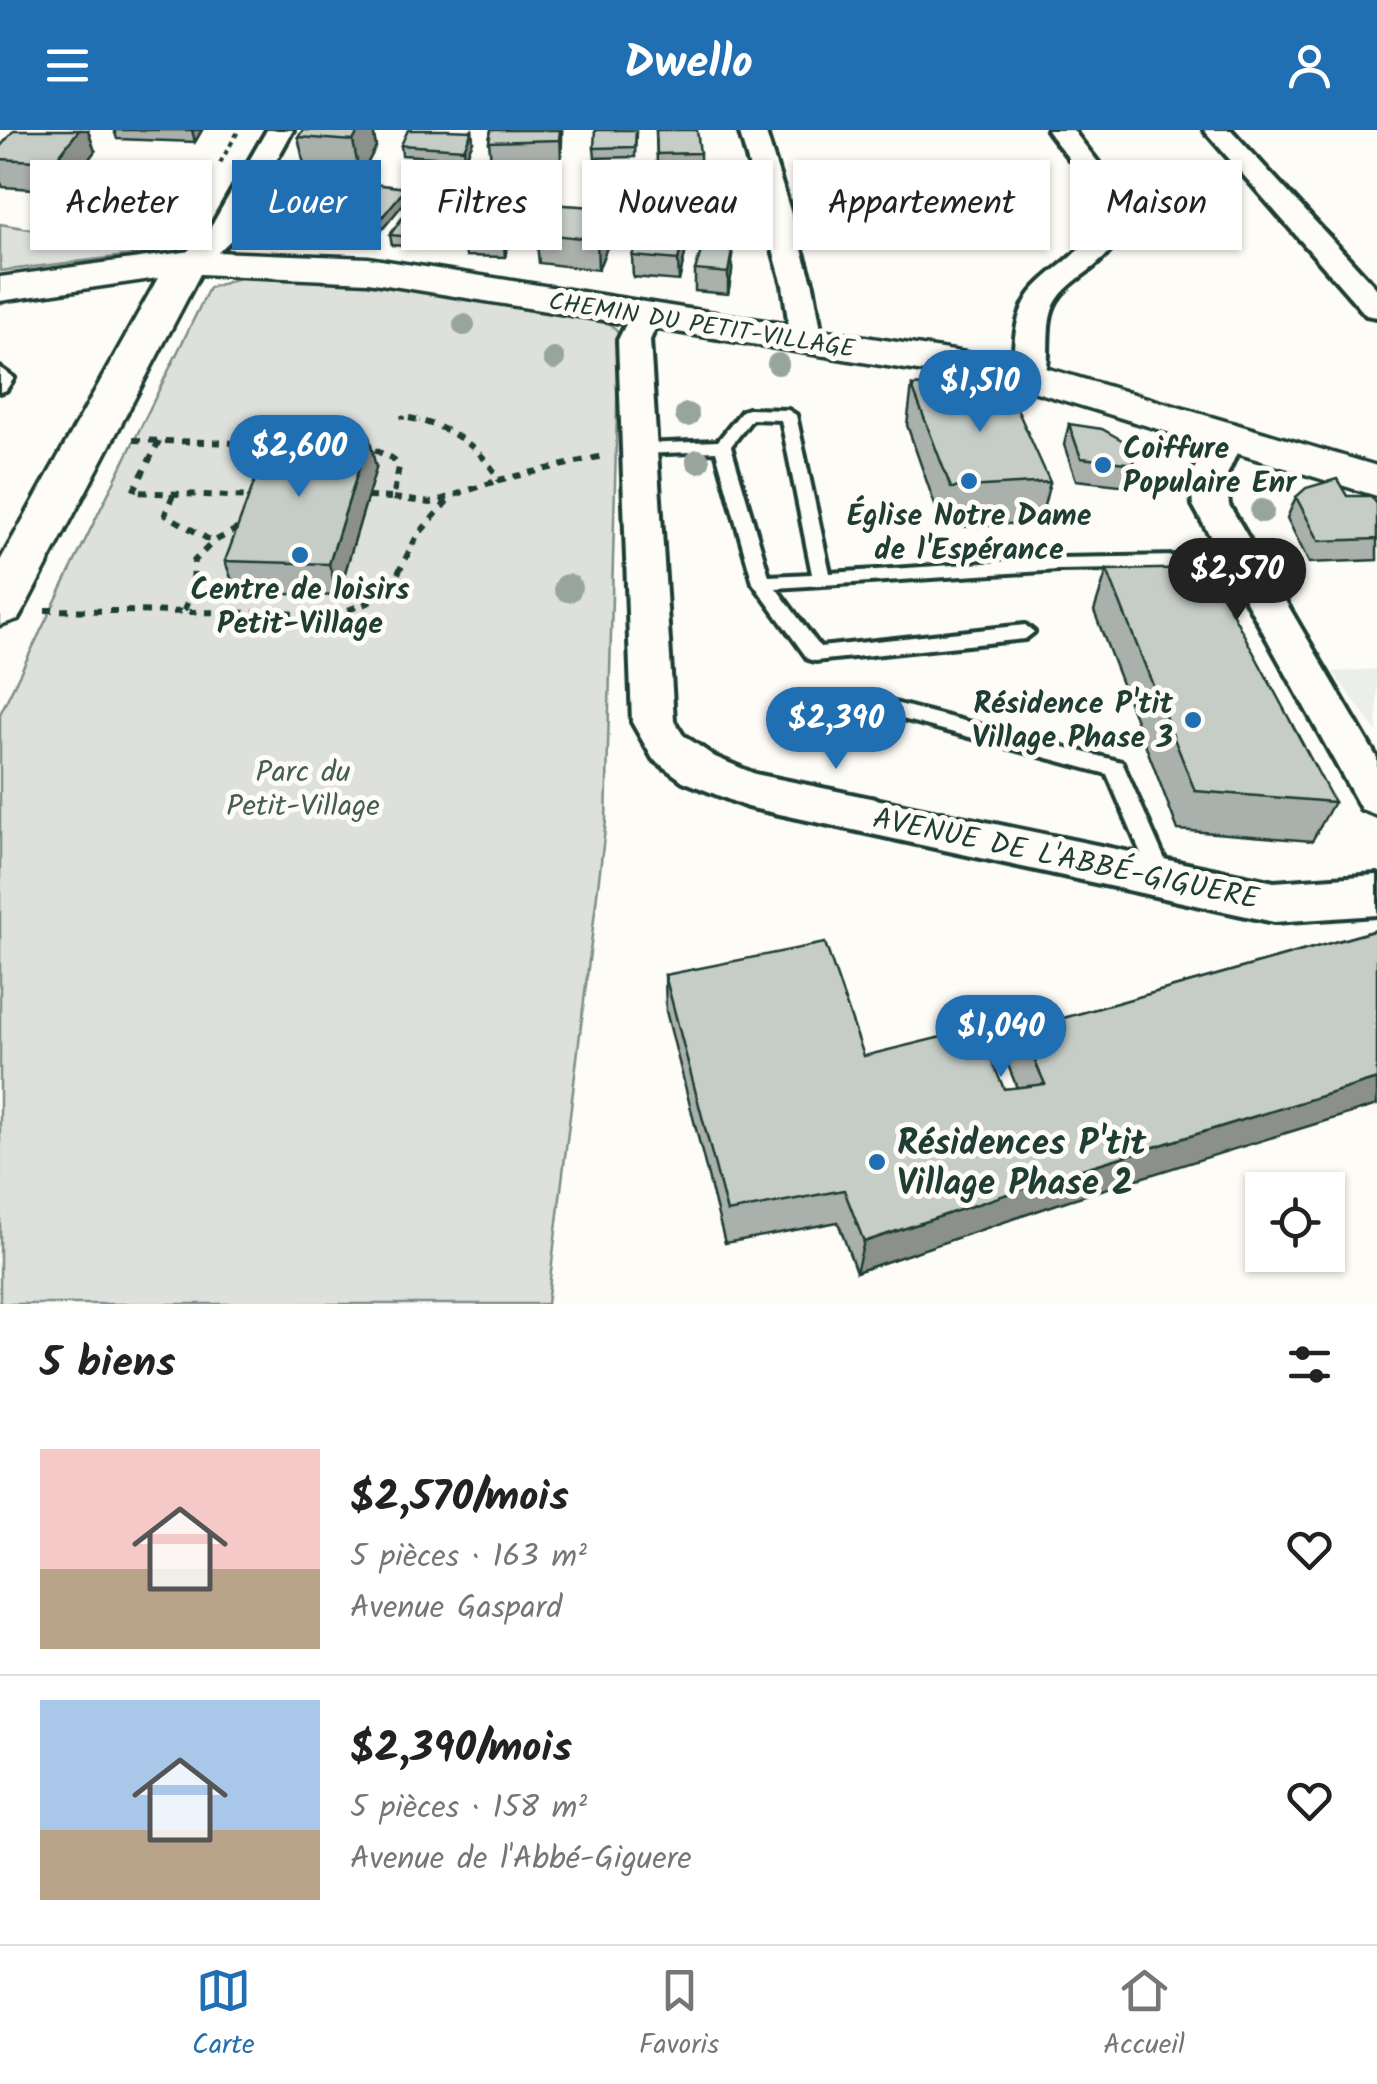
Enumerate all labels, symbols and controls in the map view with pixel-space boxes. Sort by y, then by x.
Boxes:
text: Dwello [624,29,753,101]
icon: menu [40,38,95,93]
icon: person [1282,38,1337,93]
chip: Acheter [30,160,212,250]
chip: Louer [232,160,381,250]
chip: Filtres [401,160,562,250]
chip: Nouveau [582,160,773,250]
chip: Appartement [793,160,1050,250]
chip: Maison [1070,160,1242,250]
street label: CHEMIN DU PETIT-VILLAGE [546,282,859,370]
pin: $1,510 [899,350,1061,435]
text: $1,510 [940,357,1020,408]
pin: $2,600 [218,415,380,500]
text: $2,600 [251,422,347,473]
place label: Coiffure Populaire Enr [1123,426,1297,508]
marker: Coiffure Populaire Enr [1092,454,1114,476]
marker: Église Notre Dame de l'Espérance [958,470,980,492]
place label: Église Notre Dame de l'Espérance [847,493,1092,575]
pin: $2,570 [1156,538,1318,623]
marker: Centre de loisirs Petit-Village [289,544,311,566]
text: $2,570 [1190,545,1284,596]
place label: Centre de loisirs Petit-Village [191,567,409,649]
place label: Résidence P'tit Village Phase 3 [972,681,1173,763]
pin: $2,390 [755,687,917,772]
text: $2,390 [788,694,884,745]
marker: Résidence P'tit Village Phase 3 [1182,709,1204,731]
park label: Parc du Petit-Village [226,749,380,831]
street label: AVENUE DE L'ABBÉ-GIGUERE [868,796,1264,925]
pin: $1,040 [920,995,1082,1080]
text: $1,040 [957,1002,1045,1053]
place label: Résidences P'tit Village Phase 2 [897,1117,1148,1213]
marker: Résidences P'tit Village Phase 2 [866,1151,888,1173]
map controls [1245,1172,1345,1272]
button: locate [1245,1172,1345,1272]
text: 5 biens [40,1331,176,1398]
icon: filters [1282,1337,1337,1392]
text: $2,570/mois [350,1465,569,1532]
icon: home [120,1489,240,1609]
icon: heart [1282,1522,1337,1577]
text: 5 pièces · 163 m² [350,1532,587,1583]
text: Avenue Gaspard [350,1583,562,1634]
text: $2,390/mois [350,1716,572,1783]
icon: home [120,1740,240,1860]
icon: heart [1282,1773,1337,1828]
text: 5 pièces · 158 m² [350,1783,587,1834]
text: Avenue de l'Abbé-Giguere [350,1834,692,1885]
tab: Carte [192,1963,255,2068]
tab: Favoris [639,1963,719,2068]
tab: Accueil [1103,1963,1185,2068]

